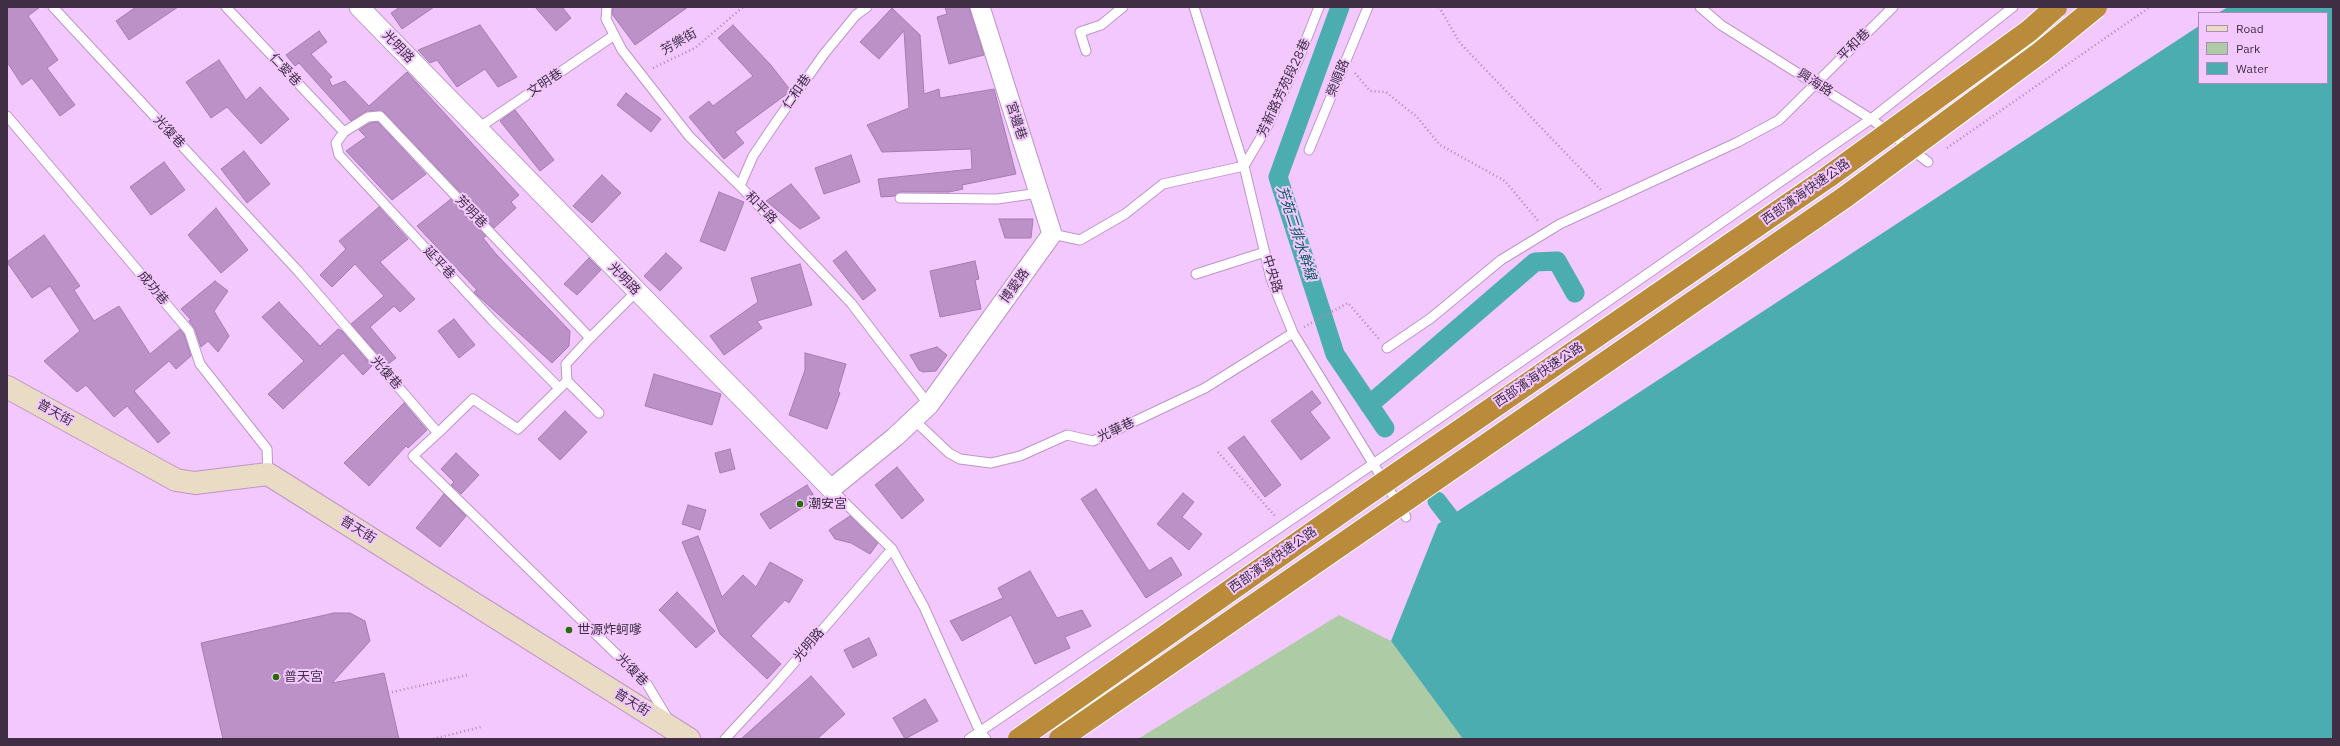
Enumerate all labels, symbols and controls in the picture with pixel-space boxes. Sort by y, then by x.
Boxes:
legend [2198,12,2328,84]
text: Road [2236,21,2264,36]
street label: 芳樂街 [658,25,700,59]
street label: 平和巷 [1835,26,1873,64]
street label: 光明路 [379,28,417,66]
street label: 芳新路芳苑段28巷 [1254,36,1314,140]
text: Park [2236,41,2260,56]
street label: 仁愛巷 [266,50,304,90]
street label: 榮順路 [1323,57,1353,99]
text: Water [2236,61,2268,76]
street label: 文明巷 [524,66,566,100]
street label: 興海路 [1794,66,1836,100]
street label: 仁和巷 [779,72,815,112]
street label: 宮邊巷 [1003,100,1029,142]
street label: 光復巷 [150,112,188,152]
street label: 西部濱海快速公路 [1759,156,1853,228]
water label: 芳苑二排水幹線 [1273,184,1319,282]
street label: 和平路 [742,189,780,227]
street label: 芳明巷 [452,192,490,232]
street label: 延平巷 [420,243,458,283]
street label: 中央路 [1259,253,1285,295]
street label: 光明路 [605,260,643,298]
street label: 博愛路 [997,266,1033,306]
street label: 成功巷 [134,268,172,308]
street label: 西部濱海快速公路 [1492,339,1586,411]
street label: 光復巷 [367,353,405,393]
street label: 普天街 [34,397,76,429]
street label: 光華巷 [1095,415,1137,445]
place label: 潮安宮 [808,496,847,512]
marker: 潮安宮 [795,499,805,509]
street label: 普天街 [337,513,379,547]
street label: 西部濱海快速公路 [1226,524,1320,596]
place label: 世源炸蚵嗲 [577,622,642,638]
marker: 世源炸蚵嗲 [564,625,574,635]
street label: 光明路 [790,625,828,665]
street label: 光復巷 [613,651,651,689]
place label: 普天宮 [284,669,323,685]
marker: 普天宮 [271,672,281,682]
street label: 普天街 [611,686,653,720]

